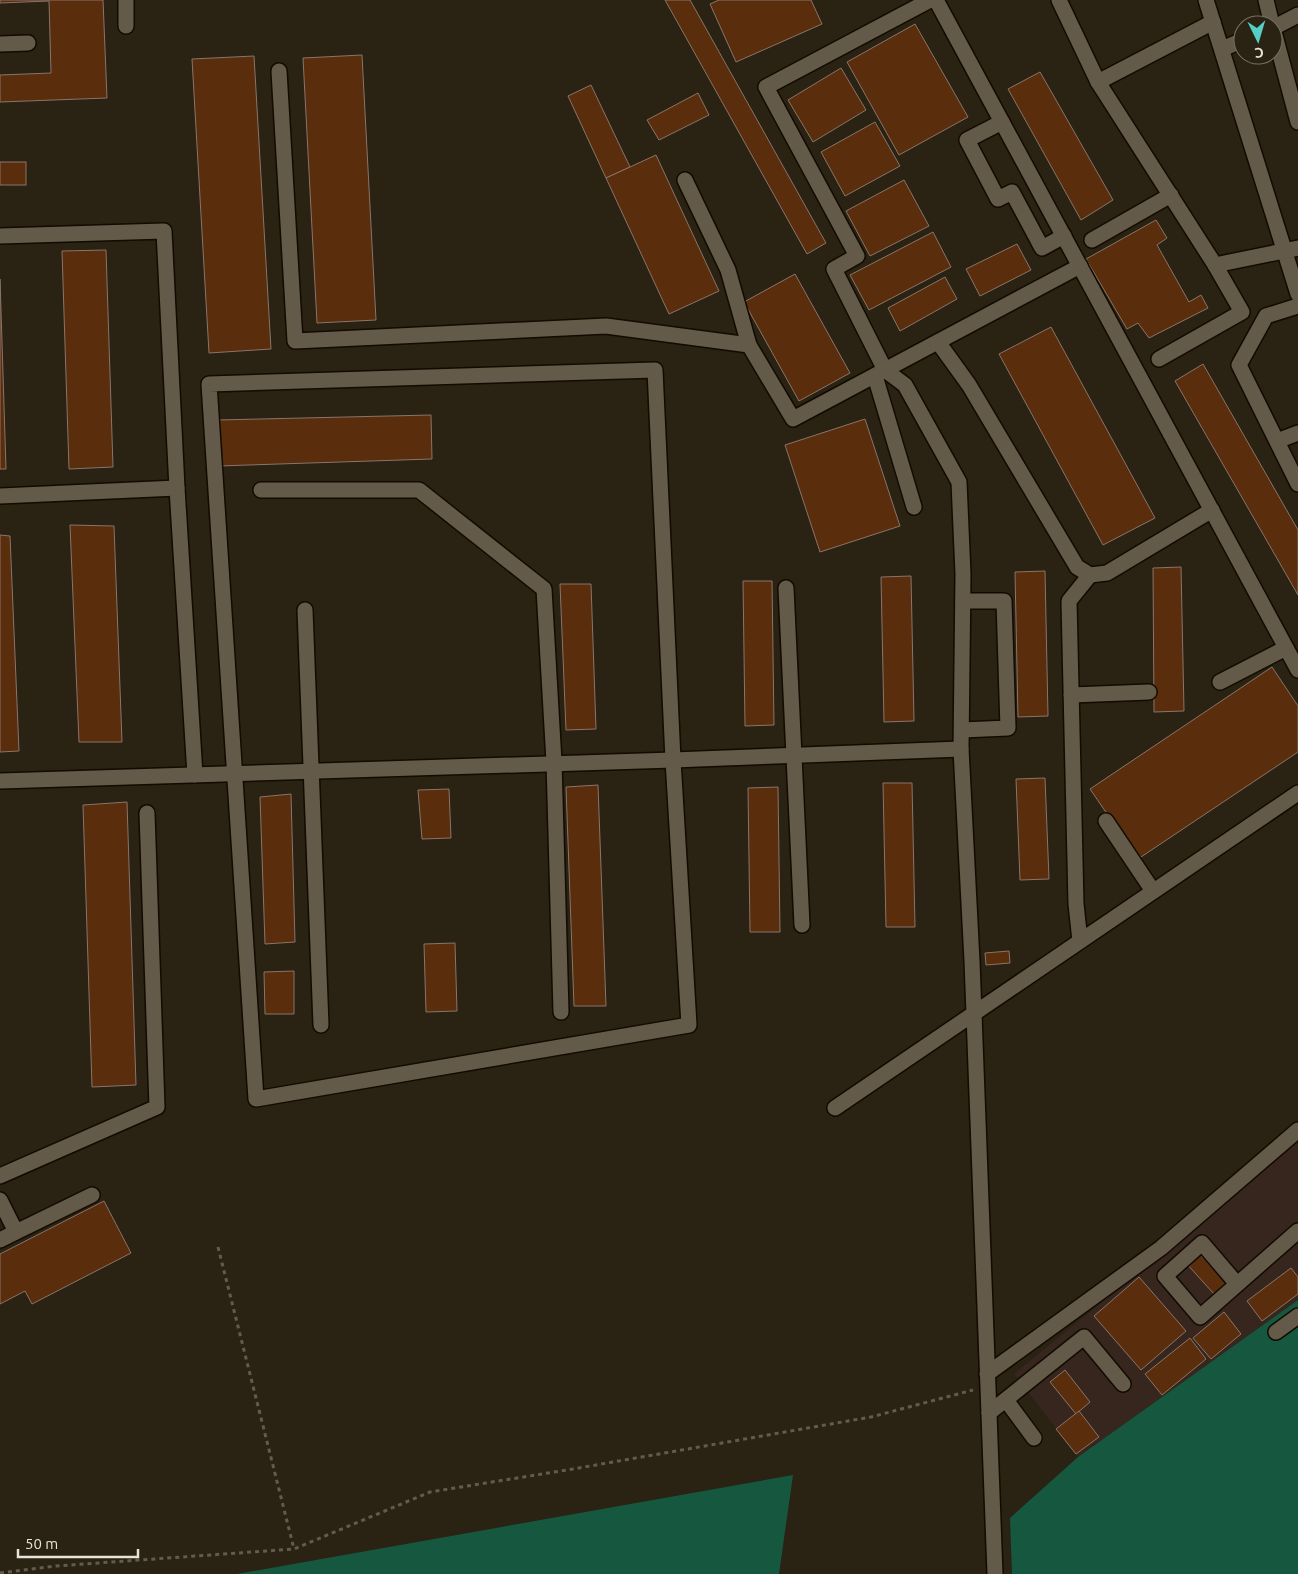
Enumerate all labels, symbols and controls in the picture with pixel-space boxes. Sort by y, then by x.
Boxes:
north arrow [1233,15,1283,65]
text: С [1254,45,1264,61]
scale bar [18,1526,138,1558]
text: 50 m [25,1535,58,1552]

